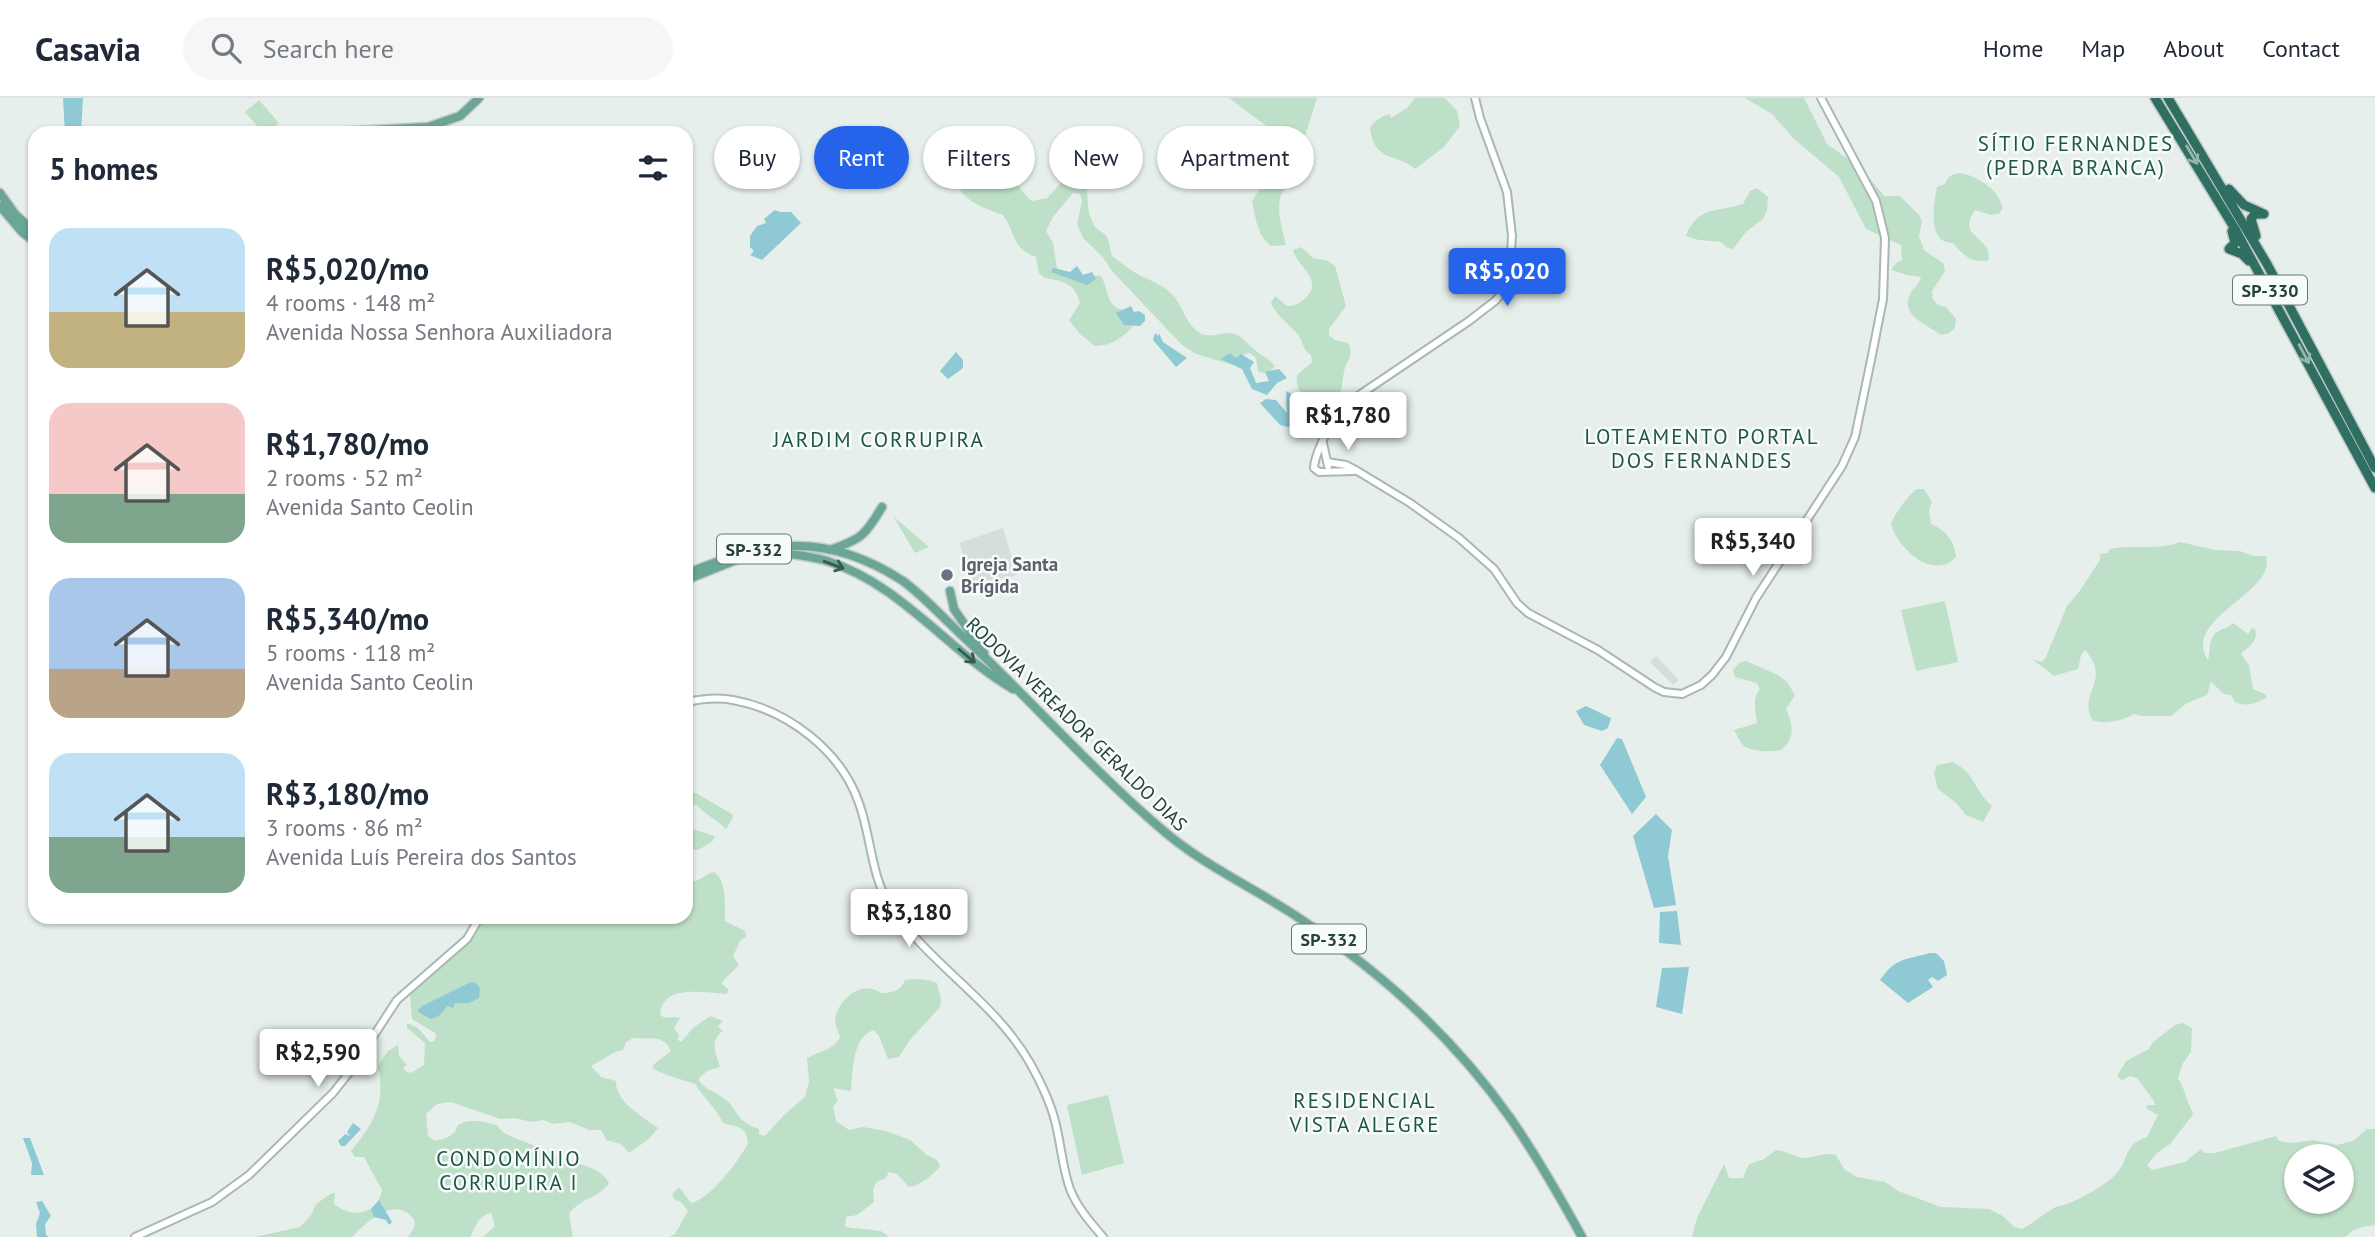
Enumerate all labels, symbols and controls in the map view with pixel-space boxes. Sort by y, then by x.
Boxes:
search box [183,17,673,80]
text: Casavia [35,27,141,70]
icon: search [207,29,245,67]
text: Search here [263,32,394,65]
text: Home [1983,33,2043,64]
text: Map [2081,33,2125,64]
text: About [2163,33,2224,64]
text: Contact [2262,33,2340,64]
chip: Buy [714,126,800,189]
chip: Rent [814,126,909,189]
chip: Filters [923,126,1035,189]
chip: New [1049,126,1143,189]
chip: Apartment [1157,126,1314,189]
district label: SÍTIO FERNANDES (PEDRA BRANCA) [1978,130,2174,181]
one-way arrow [2186,145,2200,165]
text: 5 homes [49,149,158,188]
icon: filters [634,149,672,187]
pin: R$5,020 [1442,248,1572,308]
text: R$5,020/mo [266,249,429,288]
icon: home [105,256,189,340]
text: R$5,020 [1465,256,1549,285]
road number: SP-330 [2233,275,2307,304]
text: 4 rooms · 148 m² [266,288,435,317]
text: Avenida Nossa Senhora Auxiliadora [266,317,613,346]
one-way arrow [2297,343,2311,364]
pin: R$1,780 [1283,392,1413,452]
text: R$1,780 [1306,400,1390,429]
district label: LOTEAMENTO PORTAL DOS FERNANDES [1585,423,1820,474]
text: R$1,780/mo [266,424,429,463]
district label: JARDIM CORRUPIRA [772,426,985,453]
icon: home [105,431,189,515]
text: 2 rooms · 52 m² [266,463,423,492]
text: Avenida Santo Ceolin [266,492,474,521]
pin: R$5,340 [1688,518,1818,578]
text: R$5,340 [1711,526,1795,555]
road number: SP-332 [717,534,791,564]
place label: Igreja Santa Brígida [961,552,1058,598]
one-way arrow [823,559,845,572]
marker: Igreja Santa Brígida [939,567,955,583]
text: R$5,340/mo [266,599,429,638]
icon: home [105,606,189,690]
street label: RODOVIA VEREADOR GERALDO DIAS [961,612,1193,836]
text: 5 rooms · 118 m² [266,638,435,667]
one-way arrow [958,648,976,664]
text: Avenida Santo Ceolin [266,667,474,696]
text: R$3,180/mo [266,774,429,813]
icon: home [105,781,189,865]
text: 3 rooms · 86 m² [266,813,423,842]
text: Avenida Luís Pereira dos Santos [266,842,577,871]
pin: R$3,180 [844,890,974,949]
text: R$3,180 [867,897,951,926]
road number: SP-332 [1292,924,1366,954]
pin: R$2,590 [253,1030,383,1089]
text: R$2,590 [276,1037,360,1066]
district label: RESIDENCIAL VISTA ALEGRE [1289,1087,1440,1138]
map controls [2284,1144,2354,1214]
button: layers [2284,1144,2354,1214]
district label: CONDOMÍNIO CORRUPIRA I [436,1145,582,1196]

